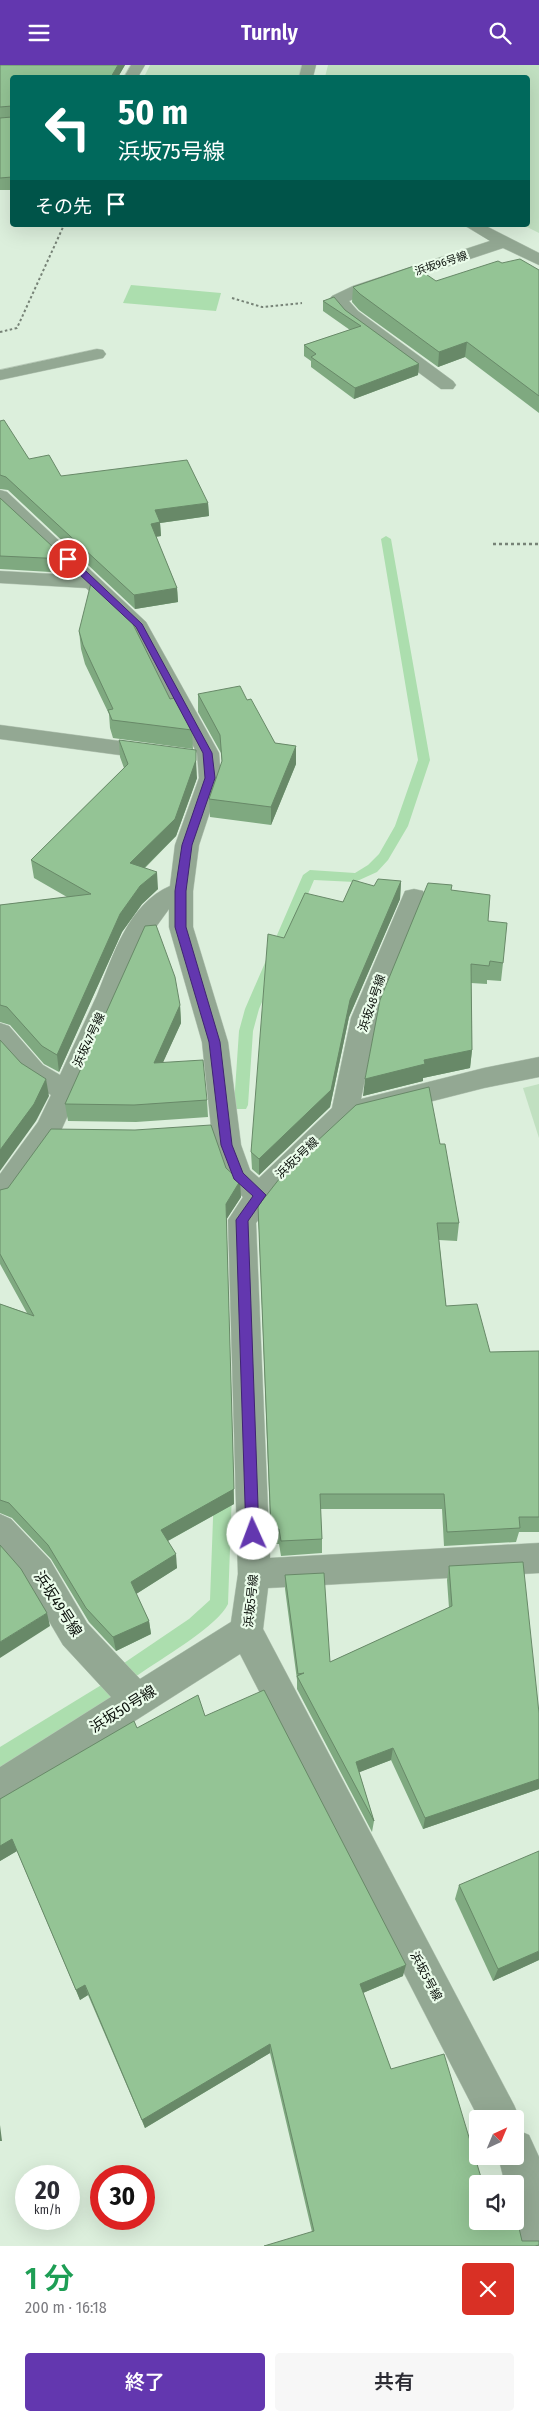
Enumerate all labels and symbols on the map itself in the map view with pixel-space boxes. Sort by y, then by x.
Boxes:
street label: 浜坂96号線 [413,249,469,278]
pin [47,538,89,580]
street label: 浜坂48号線 [356,972,388,1034]
street label: 浜坂47号線 [70,1011,108,1069]
street label: 浜坂5号線 [273,1135,321,1181]
position arrow [226,1507,278,1559]
street label: 浜坂49号線 [30,1568,86,1640]
street label: 浜坂5号線 [241,1574,261,1628]
street label: 浜坂50号線 [87,1682,159,1736]
street label: 浜坂5号線 [407,1949,445,2003]
north arrow [469,2110,524,2165]
speed limit sign: 30 [90,2165,155,2230]

